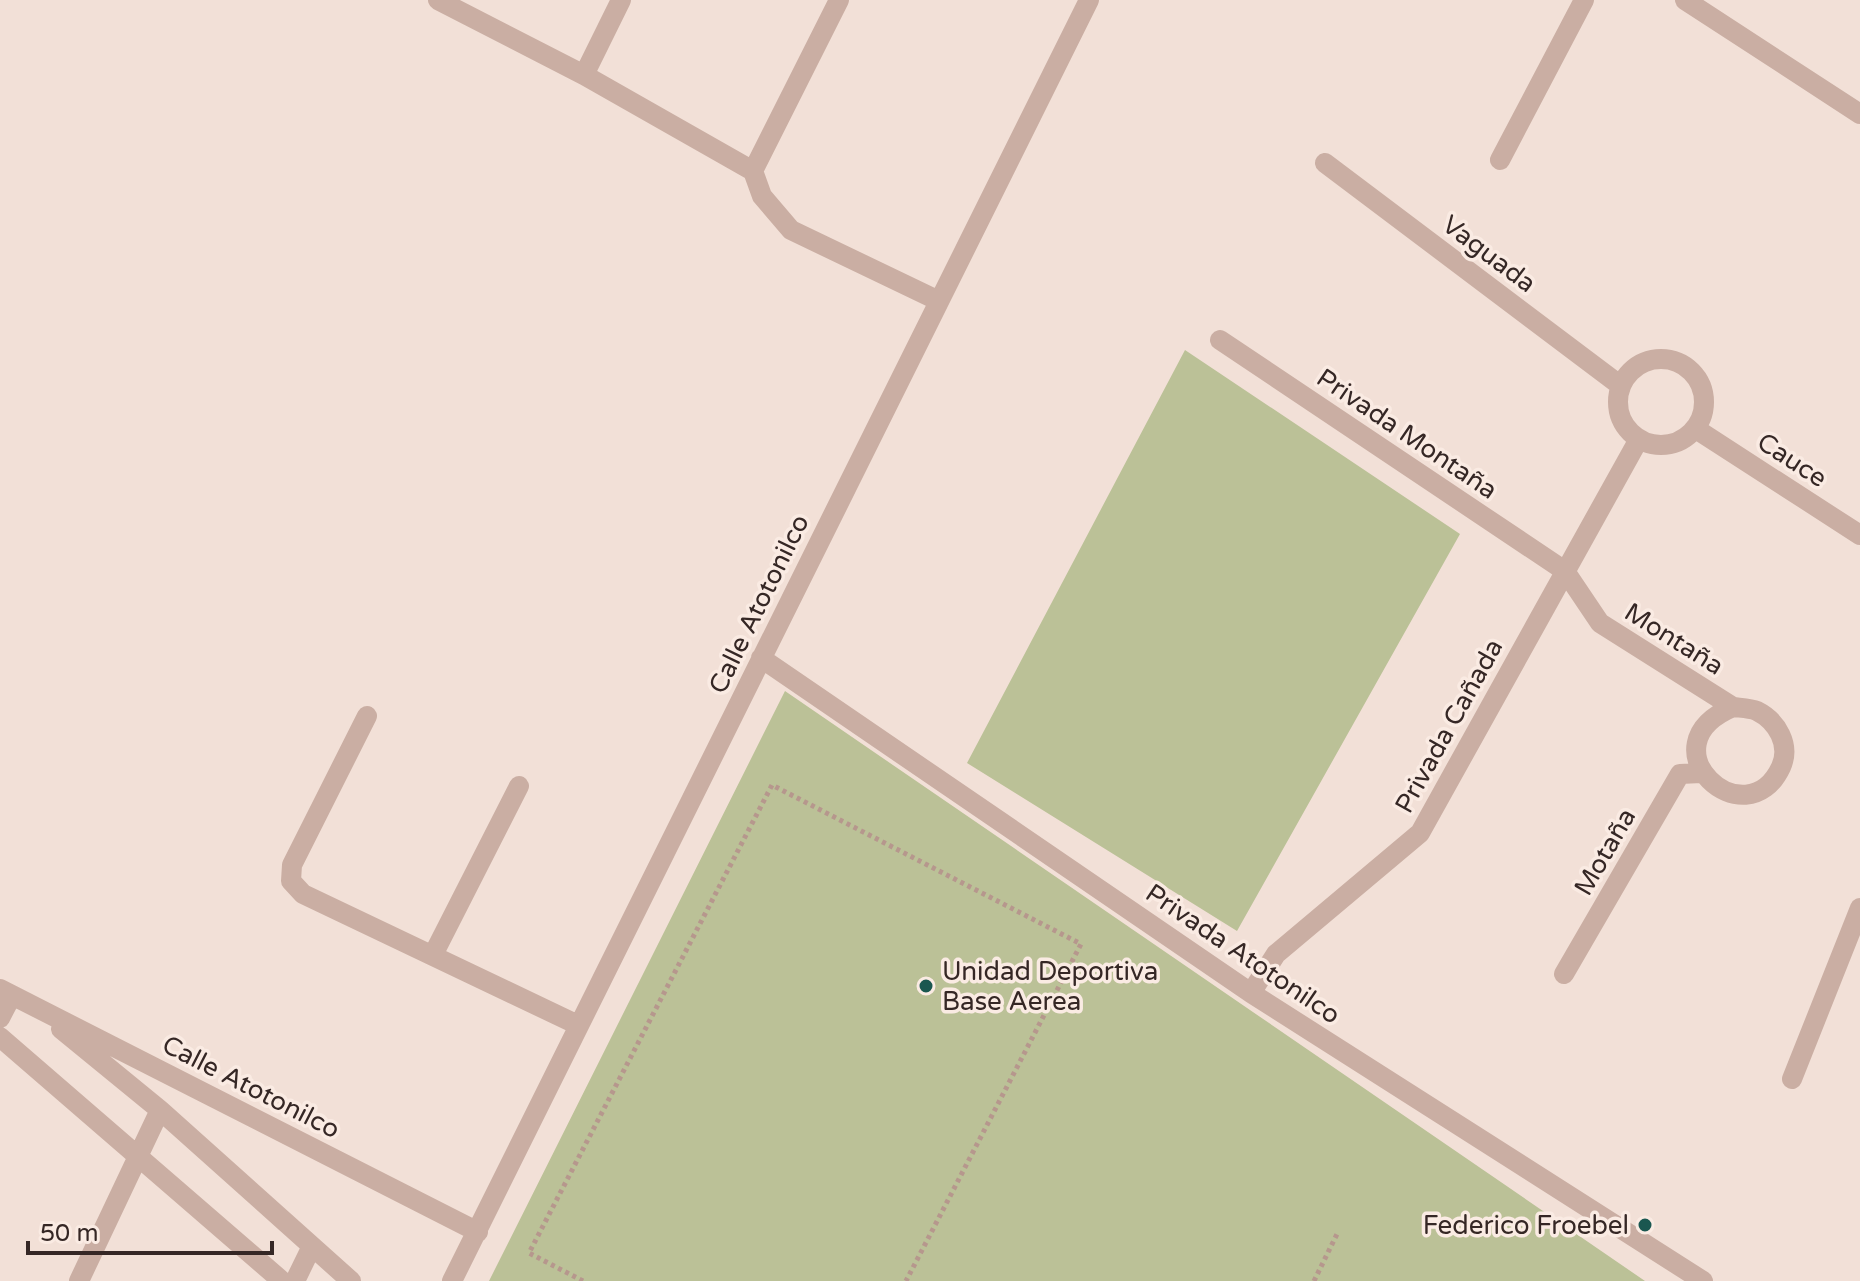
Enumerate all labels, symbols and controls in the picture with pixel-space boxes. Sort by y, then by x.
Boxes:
street label: Vaguada [1436,209,1542,299]
street label: Privada Montaña [1311,362,1503,506]
street label: Cauce [1751,426,1833,494]
street label: Calle Atotonilco [702,509,816,699]
street label: Montaña [1619,596,1729,682]
street label: Privada Cañada [1388,634,1510,818]
street label: Motaña [1568,803,1642,901]
street label: Privada Atotonilco [1140,877,1346,1031]
place label: Unidad Deportiva Base Aerea [942,956,1158,1017]
marker: Unidad Deportiva Base Aerea [917,977,935,995]
street label: Calle Atotonilco [157,1029,345,1145]
scale bar [28,1205,272,1255]
place label: Federico Froebel [1423,1210,1629,1241]
marker: Federico Froebel [1636,1216,1654,1234]
text: 50 m [40,1219,98,1248]

